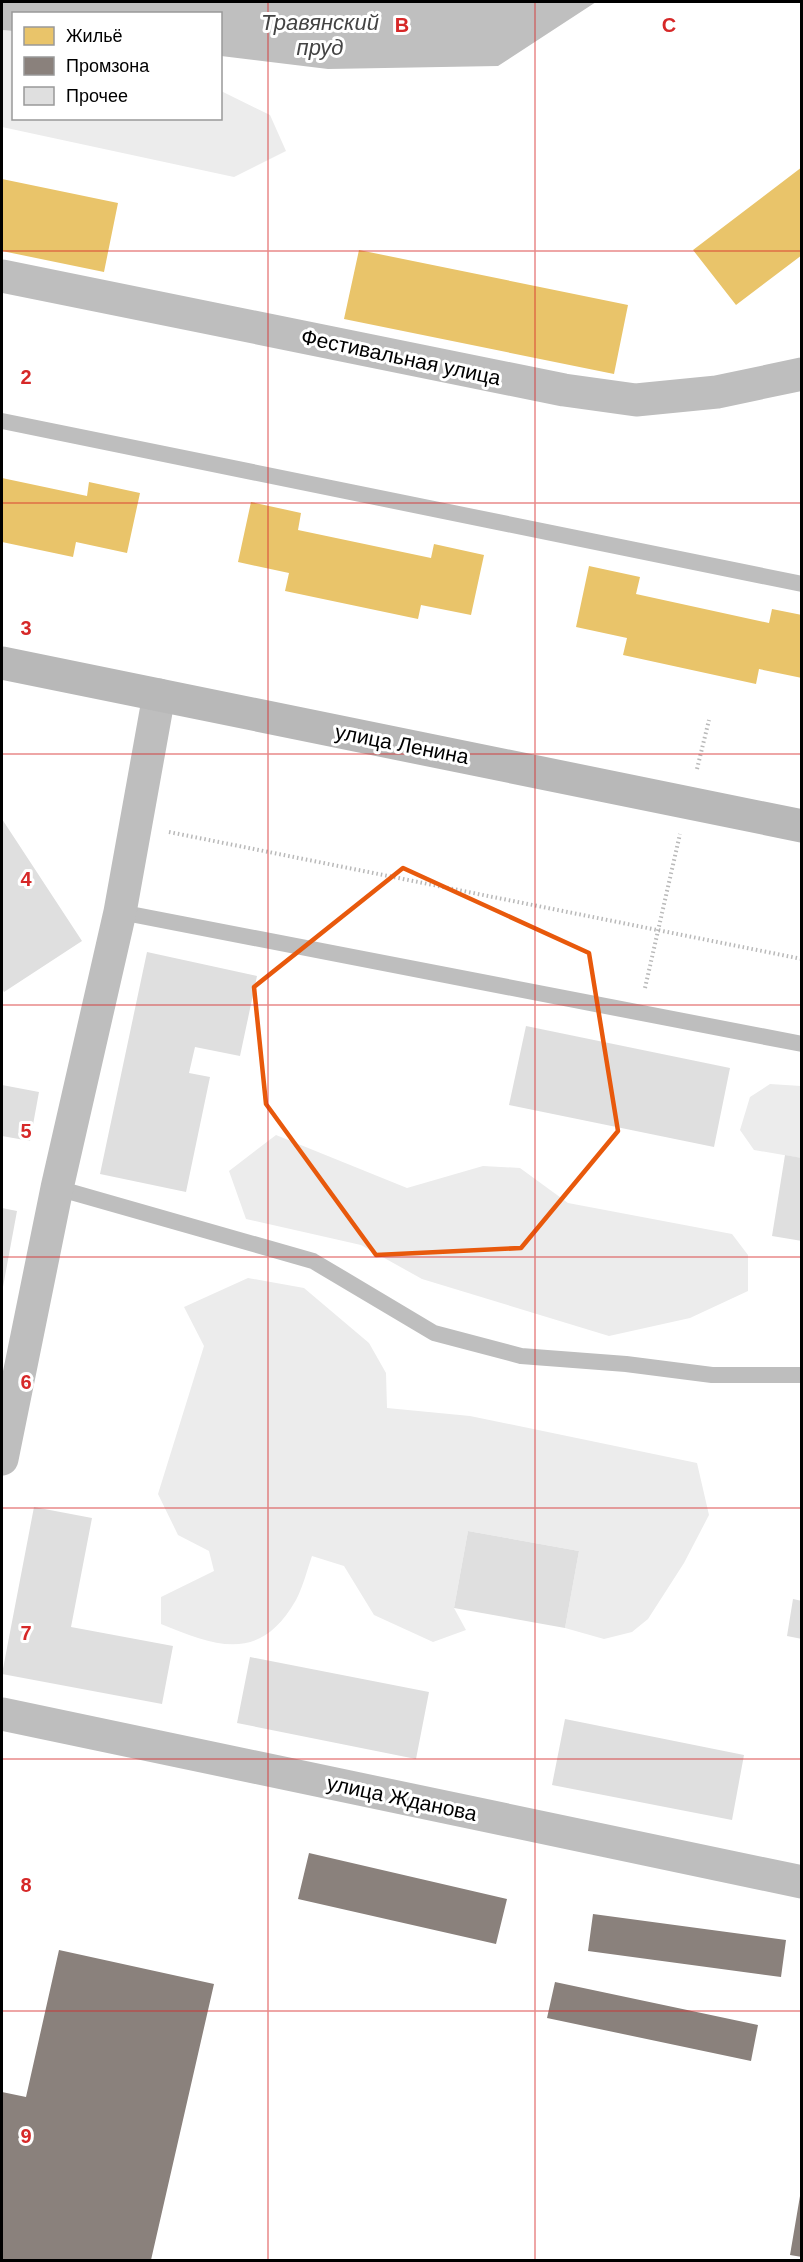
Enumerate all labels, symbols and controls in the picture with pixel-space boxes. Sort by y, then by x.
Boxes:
water label: Травянский пруд [261,10,379,60]
legend [12,12,222,120]
text: B [395,14,409,36]
text: C [662,14,676,36]
text: Жильё [66,26,123,46]
text: Промзона [66,56,150,76]
text: Прочее [66,86,128,106]
street label: Фестивальная улица [299,325,503,389]
text: 2 [20,366,32,388]
text: 3 [20,617,32,639]
street label: улица Ленина [333,720,471,768]
text: 4 [20,868,32,890]
text: 5 [20,1120,32,1142]
text: 6 [20,1371,32,1393]
text: 7 [20,1622,32,1644]
street label: улица Жданова [325,1771,479,1825]
text: 8 [20,1874,32,1896]
text: 9 [20,2125,32,2147]

